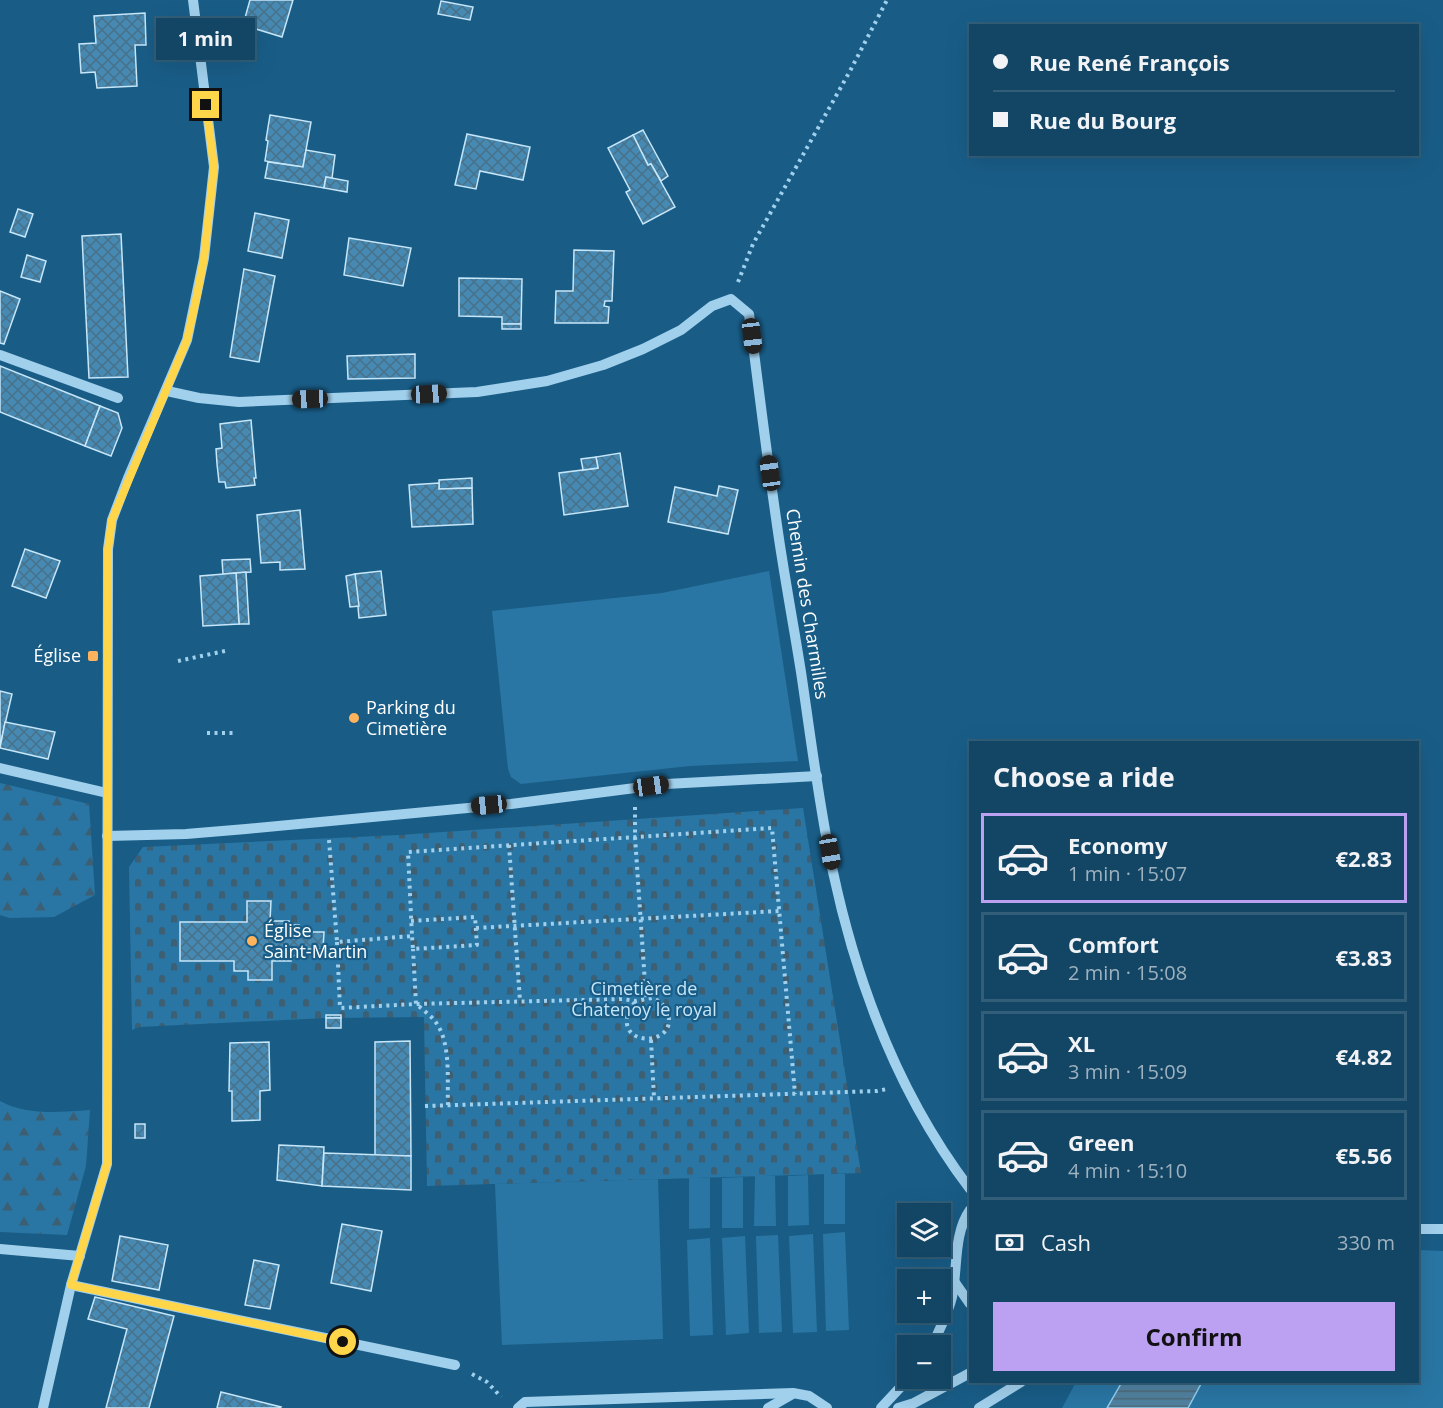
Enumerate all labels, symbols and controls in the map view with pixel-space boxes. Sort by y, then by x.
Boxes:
callout: 1 min [156,18,256,60]
text: 1 min [178,25,233,52]
text: Rue René François [1029,47,1230,77]
route end [192,91,219,118]
text: Rue du Bourg [1029,105,1176,135]
car [741,317,763,355]
car [411,384,447,404]
car [292,389,328,409]
car [759,454,781,492]
street label: Chemin des Charmilles [781,507,835,701]
place label: Église [33,643,81,667]
marker: Église [86,649,100,663]
place label: Parking du Cimetière [366,695,456,740]
marker: Parking du Cimetière [347,711,361,725]
text: Choose a ride [993,758,1175,795]
car [632,775,670,797]
car [470,794,508,816]
text: Economy [1068,830,1167,860]
icon: car [996,831,1050,885]
car [818,833,842,871]
text: €2.83 [1335,843,1392,873]
text: 1 min · 15:07 [1068,860,1187,887]
place label: Église Saint-Martin [264,918,367,963]
text: Comfort [1068,929,1159,959]
icon: car [996,930,1050,984]
marker: Église Saint-Martin [245,934,259,948]
text: €3.83 [1335,942,1392,972]
text: 2 min · 15:08 [1068,959,1187,986]
park label: Cimetière de Chatenoy le royal [571,976,717,1021]
text: XL [1068,1028,1095,1058]
icon: car [996,1029,1050,1083]
text: €4.82 [1335,1041,1392,1071]
text: 3 min · 15:09 [1068,1058,1187,1085]
text: Green [1068,1127,1134,1157]
icon: car [996,1128,1050,1182]
text: €5.56 [1335,1140,1392,1170]
text: 4 min · 15:10 [1068,1157,1187,1184]
map controls [897,1203,951,1389]
button: layers [897,1203,951,1257]
icon: cash [993,1226,1026,1259]
text: Cash [1041,1227,1091,1257]
text: 330 m [1337,1229,1395,1256]
button: + [897,1269,951,1323]
button: Confirm [993,1302,1395,1371]
route start [329,1328,356,1355]
button: − [897,1335,951,1389]

